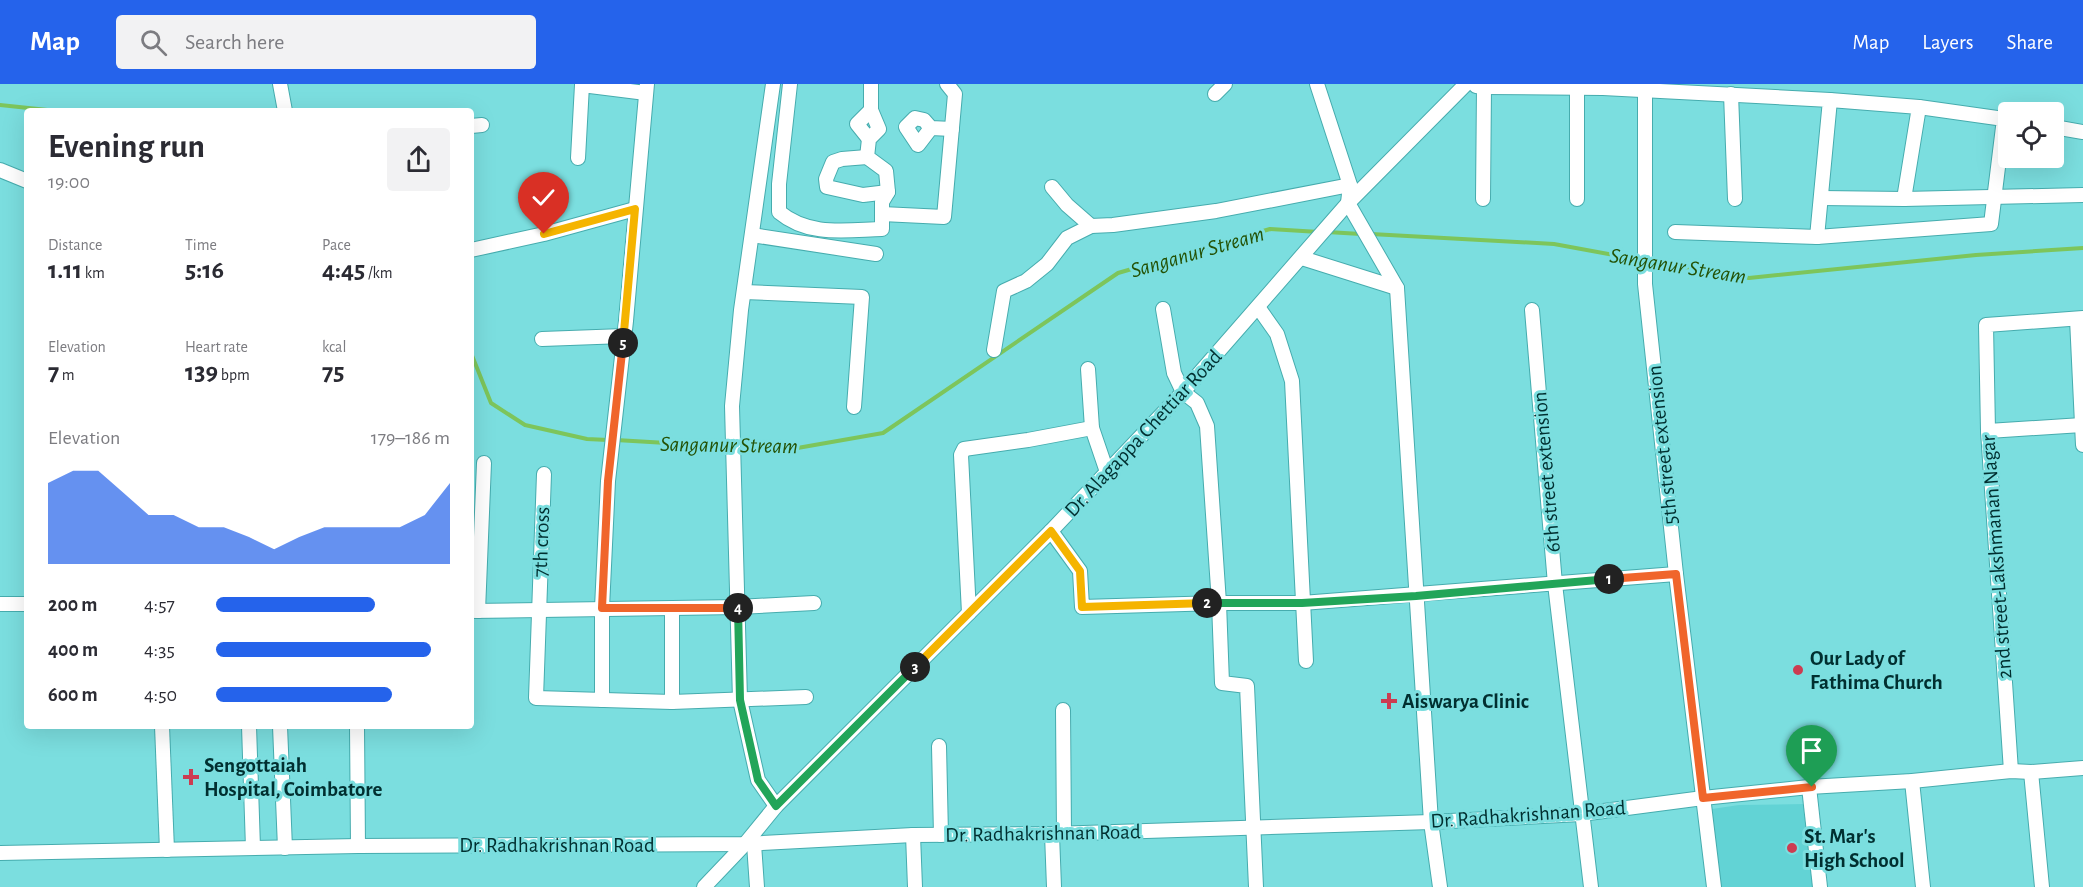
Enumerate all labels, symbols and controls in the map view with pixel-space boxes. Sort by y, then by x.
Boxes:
search box [116,15,536,69]
icon: search [137,26,170,59]
text: Map [30,28,80,56]
text: Search here [185,31,284,53]
text: Map [1853,32,1889,53]
text: Layers [1922,32,1973,53]
text: Share [2006,32,2053,53]
map controls [1998,102,2064,168]
button: locate [1998,102,2064,168]
button: share [387,128,450,191]
text: Evening run [48,131,205,164]
text: 19:00 [48,172,90,192]
pin [518,172,569,234]
icon: check [527,181,560,214]
water label: Sanganur Stream [1128,222,1267,282]
text: Distance [48,237,102,253]
text: Time [185,237,217,253]
text: Pace [322,237,351,253]
water label: Sanganur Stream [1608,244,1748,288]
text: 1.11 [48,257,82,283]
text: 5:16 [185,257,224,283]
text: 4:45 [322,257,365,283]
text: km [82,265,105,281]
text: /km [365,265,393,281]
pin: 5 [608,328,638,358]
text: 5 [620,335,626,351]
text: Elevation [48,339,106,355]
text: Heart rate [185,339,248,355]
text: kcal [322,339,346,355]
street label: Dr. Alagappa Chettiar Road [1061,346,1226,521]
text: 7 [48,359,59,385]
text: 139 [185,359,218,385]
text: 75 [322,359,344,385]
street label: 5th street extension [1644,364,1681,526]
text: m [59,367,75,383]
text: bpm [218,367,250,383]
street label: 6th street extension [1529,391,1564,553]
text: Elevation [48,428,120,448]
text: 179–186 m [371,428,450,448]
water label: Sanganur Stream [660,433,798,457]
street label: 2nd street-Lakshmanan Nagar [1977,434,2016,680]
street label: 7th cross [530,506,553,578]
pin: 1 [1594,564,1624,594]
text: 1 [1606,571,1612,587]
pin: 2 [1192,588,1222,618]
pin: 4 [723,593,753,623]
text: 200 m [48,595,97,615]
text: 4:57 [144,595,175,615]
text: 2 [1203,595,1211,611]
text: 4 [734,600,742,616]
text: 400 m [48,640,98,660]
text: 4:35 [144,640,175,660]
place label: Our Lady of Fathima Church [1810,648,1943,693]
pin: 3 [900,652,930,682]
text: 3 [912,659,918,675]
marker: Our Lady of Fathima Church [1791,663,1805,677]
text: 600 m [48,685,98,705]
text: 4:50 [144,685,177,705]
place label: Aiswarya Clinic [1402,691,1529,712]
marker: Aiswarya Clinic [1380,692,1398,710]
pin [1786,725,1837,787]
icon: arrive [1795,734,1828,767]
place label: Sengottaiah Hospital, Coimbatore [204,755,383,800]
marker: Sengottaiah Hospital, Coimbatore [182,768,200,786]
street label: Dr. Radhakrishnan Road [1430,797,1626,832]
street label: Dr. Radhakrishnan Road [945,821,1141,846]
place label: St. Mar's High School [1804,826,1905,871]
street label: Dr. Radhakrishnan Road [459,835,655,856]
marker: St. Mar's High School [1785,841,1799,855]

